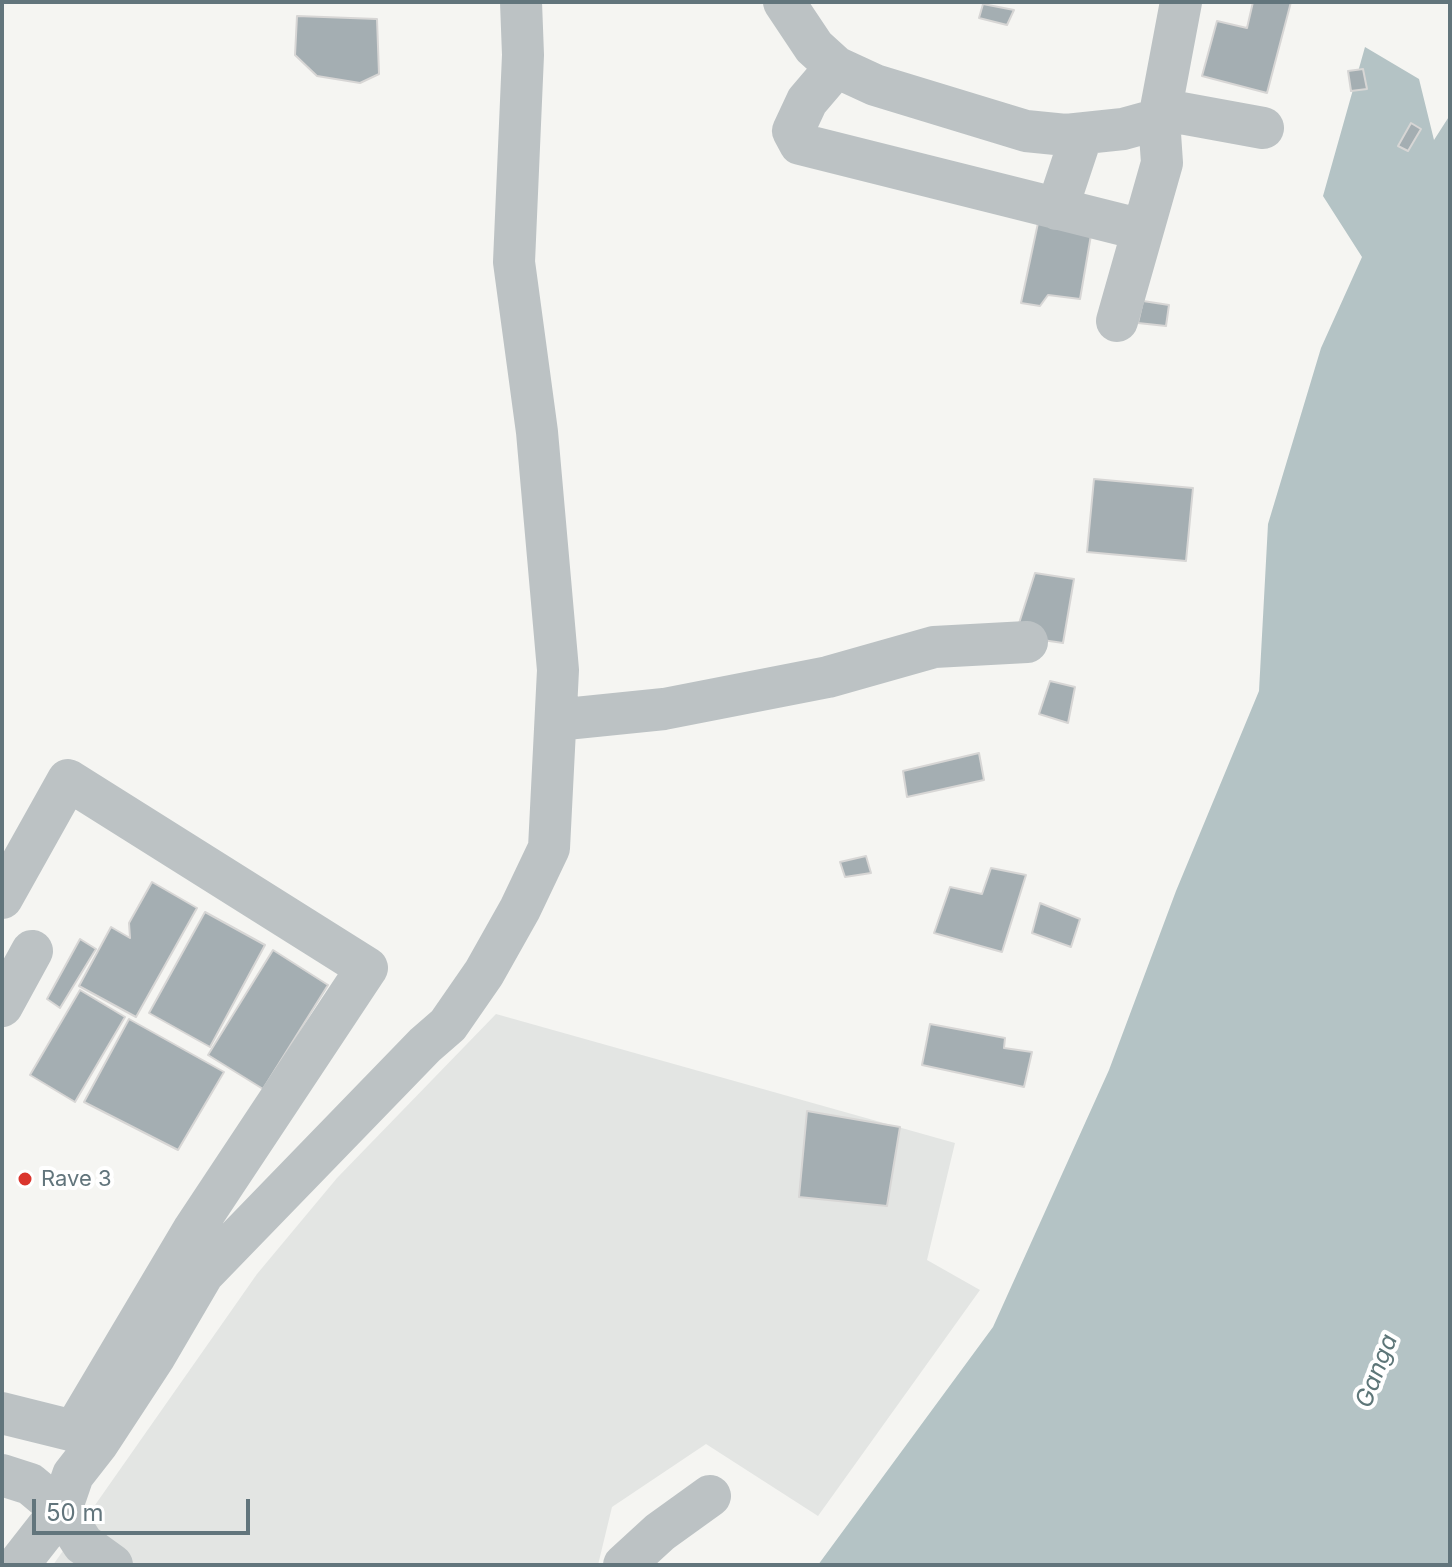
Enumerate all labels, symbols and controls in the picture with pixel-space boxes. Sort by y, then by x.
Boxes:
place label: Rave 3 [41,1166,112,1192]
marker: Rave 3 [16,1170,34,1188]
water label: Ganga [1350,1330,1404,1412]
scale bar [36,1483,254,1533]
text: 50 m [46,1498,104,1527]

